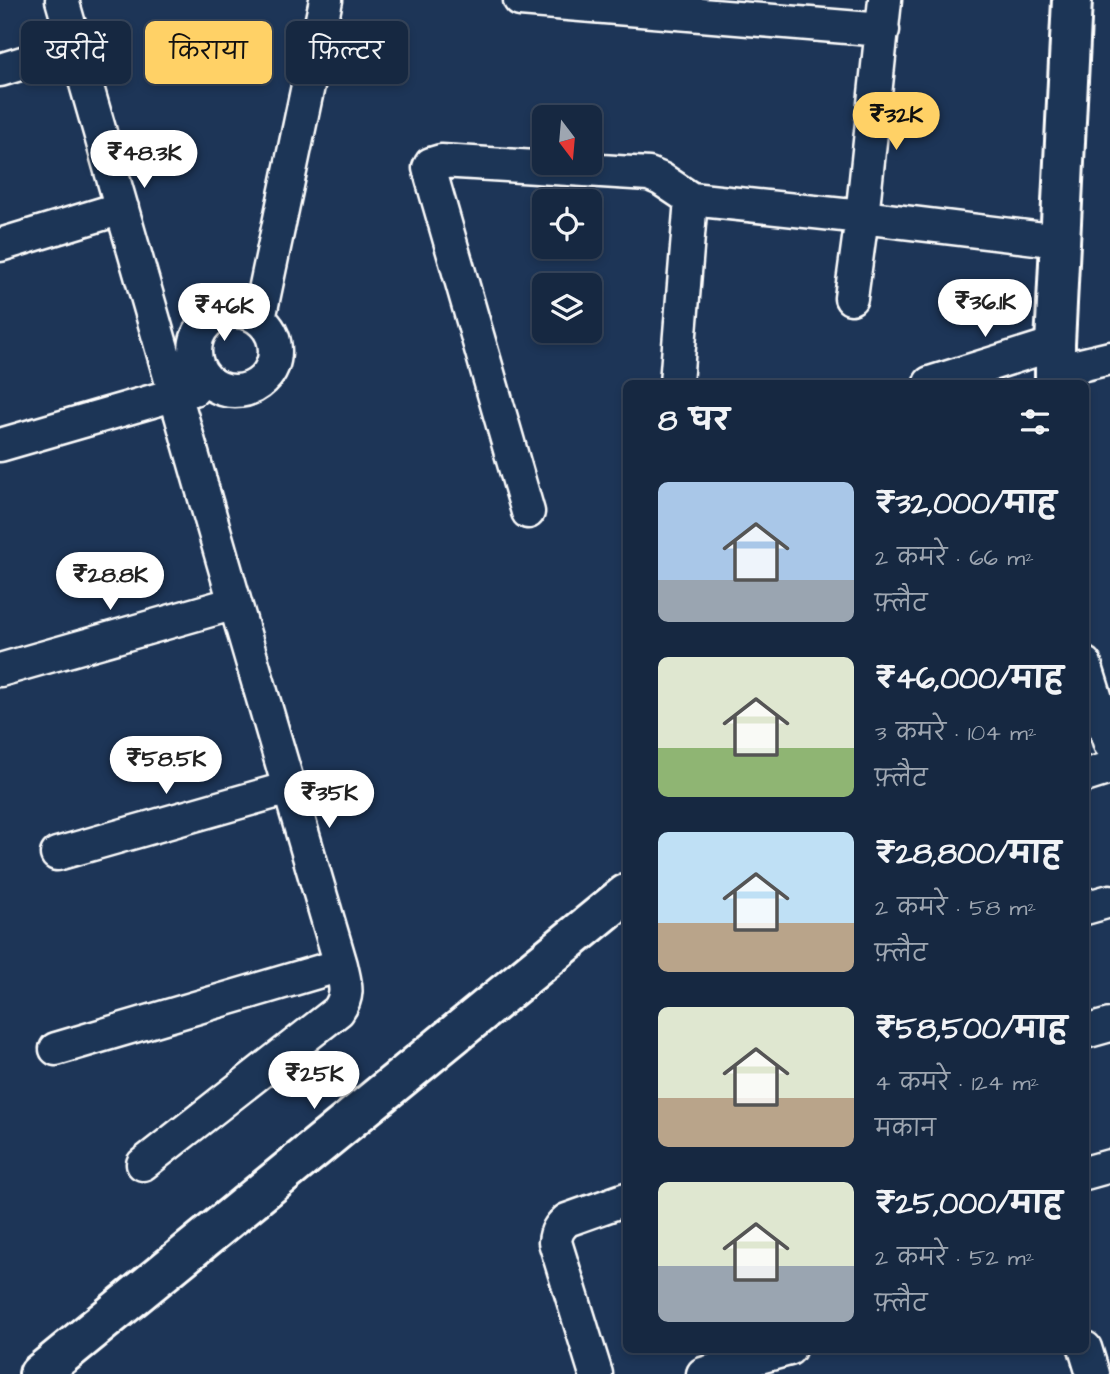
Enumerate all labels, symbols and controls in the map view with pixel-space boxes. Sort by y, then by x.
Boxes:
chip: खरीदें [21,21,131,84]
chip: किराया [145,21,272,84]
chip: फ़िल्टर [286,21,408,84]
pin: ₹32K [855,92,937,152]
text: ₹32K [869,99,923,131]
north arrow [532,105,602,175]
map controls [532,105,602,343]
pin: ₹48.3K [87,130,201,190]
text: ₹48.3K [106,137,182,169]
button: locate [532,189,602,259]
button: layers [532,273,602,343]
pin: ₹36.1K [928,280,1042,339]
pin: ₹46K [183,284,265,343]
text: ₹36.1K [954,286,1016,318]
text: ₹46K [194,290,254,322]
text: 8 घर [658,400,729,442]
icon: filters [1016,403,1054,441]
text: ₹32,000/माह [875,483,1057,525]
icon: home [714,510,798,594]
text: 2 कमरे · 66 m² [875,542,1034,574]
pin: ₹28.8K [53,552,167,612]
text: ₹28.8K [72,559,148,591]
text: फ़्लैट [875,588,927,620]
text: ₹46,000/माह [875,658,1063,700]
icon: home [714,685,798,769]
text: 3 कमरे · 104 m² [875,717,1037,749]
pin: ₹58.5K [109,736,223,796]
text: ₹58.5K [126,743,206,775]
text: फ़्लैट [875,763,927,795]
pin: ₹35K [288,770,370,830]
text: ₹35K [300,777,358,809]
text: ₹28,800/माह [875,833,1061,875]
icon: home [714,860,798,944]
text: 2 कमरे · 58 m² [875,892,1036,924]
text: फ़्लैट [875,938,927,970]
text: ₹58,500/माह [875,1008,1067,1050]
icon: home [714,1035,798,1119]
pin: ₹25K [273,1052,355,1111]
text: ₹25K [284,1058,344,1090]
text: 4 कमरे · 124 m² [875,1067,1039,1099]
text: मकान [875,1113,936,1145]
text: ₹25,000/माह [875,1183,1063,1225]
icon: home [714,1210,798,1294]
text: 2 कमरे · 52 m² [875,1242,1034,1274]
text: फ़्लैट [875,1288,927,1320]

